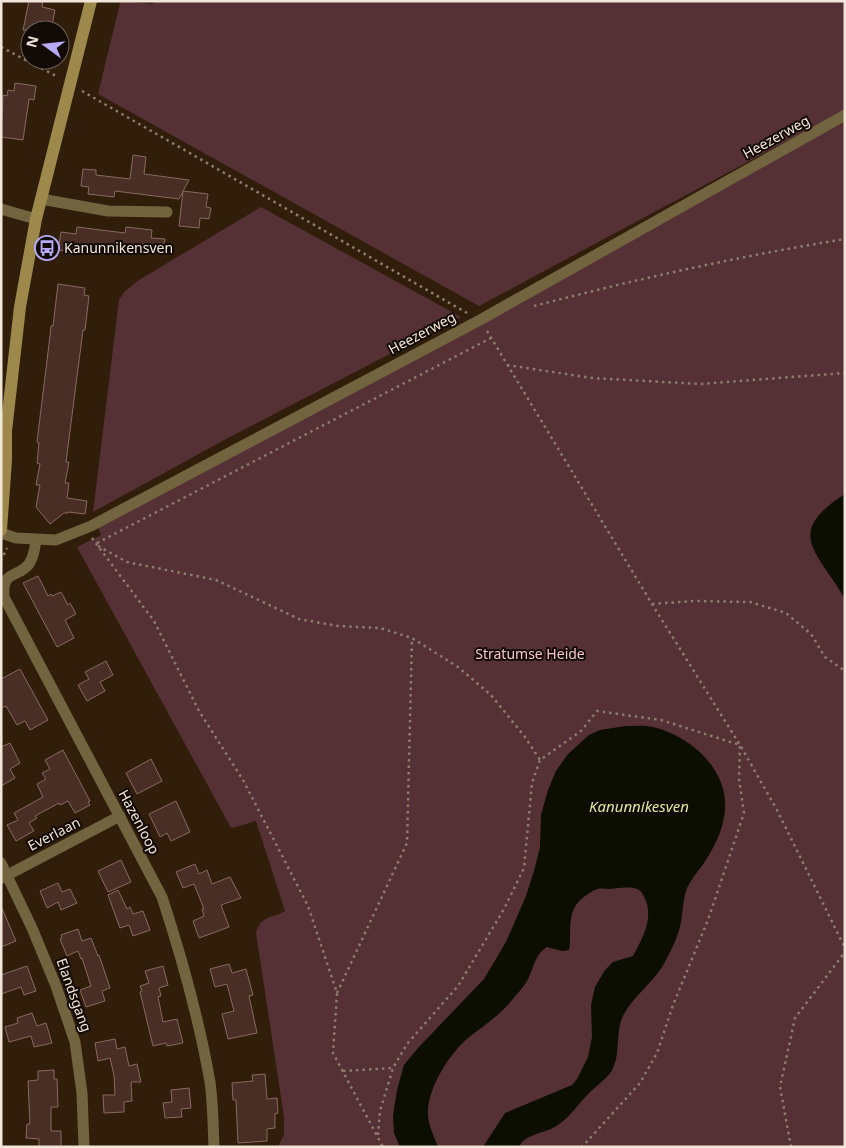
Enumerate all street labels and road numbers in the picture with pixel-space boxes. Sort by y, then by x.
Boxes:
street label: Heezerweg [739,110,813,163]
street label: Heezerweg [385,307,459,358]
street label: Hazenloop [114,786,164,857]
street label: Everlaan [24,812,83,855]
street label: Elandsgang [52,955,97,1034]

